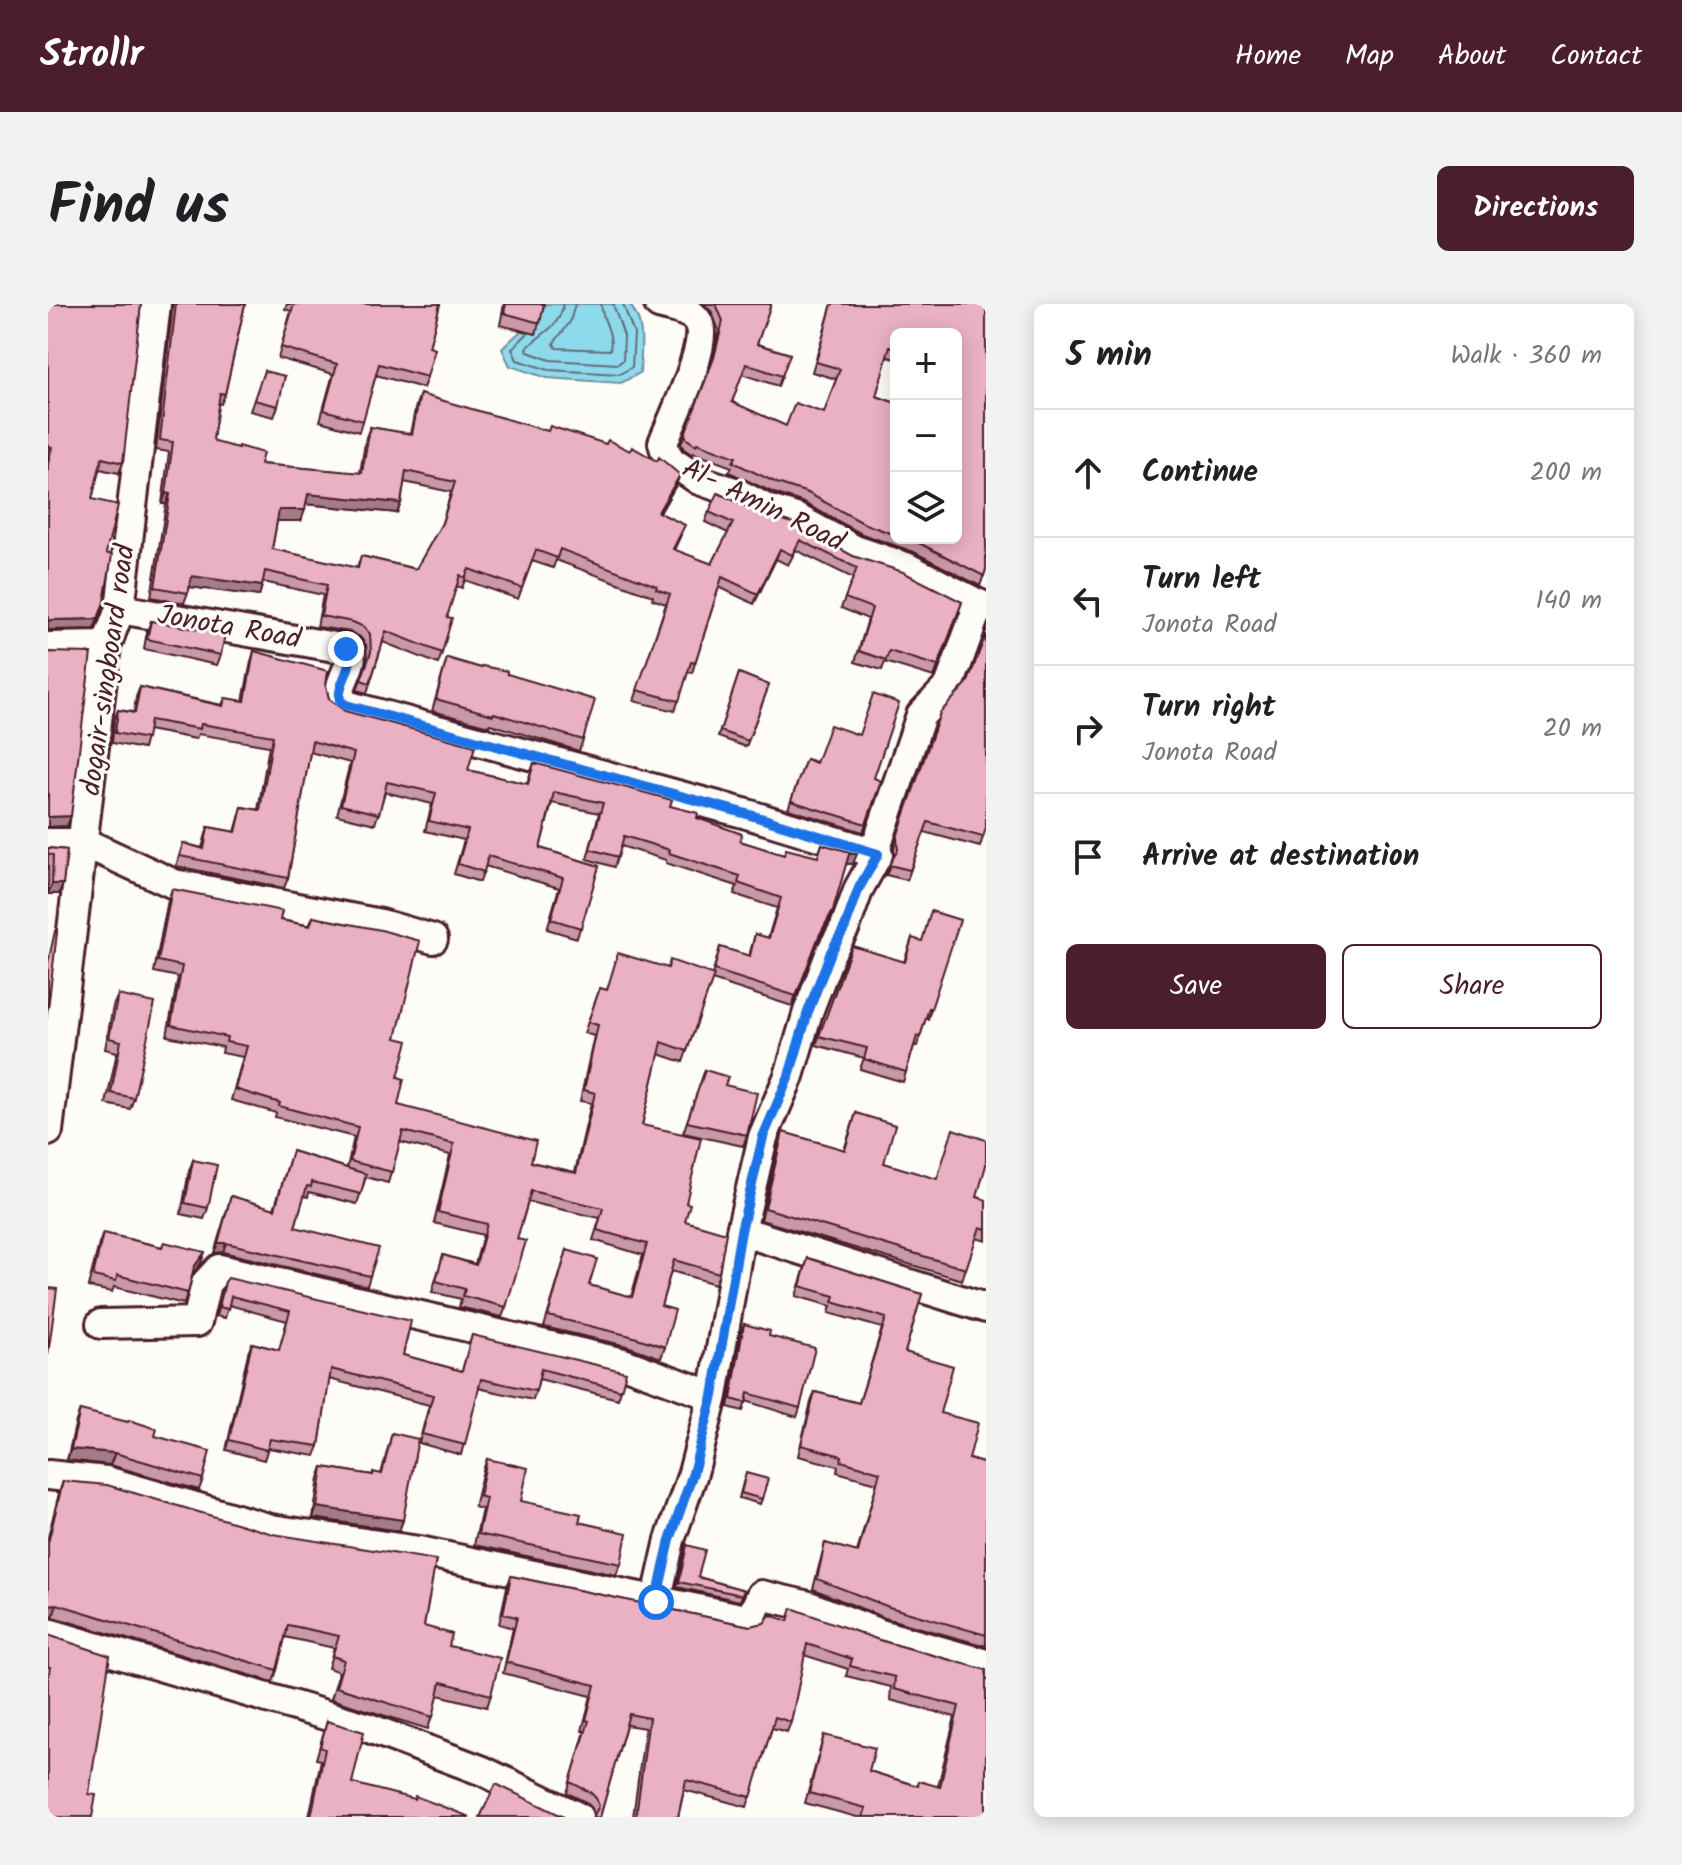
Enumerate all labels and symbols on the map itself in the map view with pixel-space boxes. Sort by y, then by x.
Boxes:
street label: Al- Amin Road [674,447,853,565]
street label: dogair-singboard road [69,541,149,798]
street label: Jonota Road [154,593,305,663]
route end [328,631,364,667]
route start [638,1584,674,1620]

